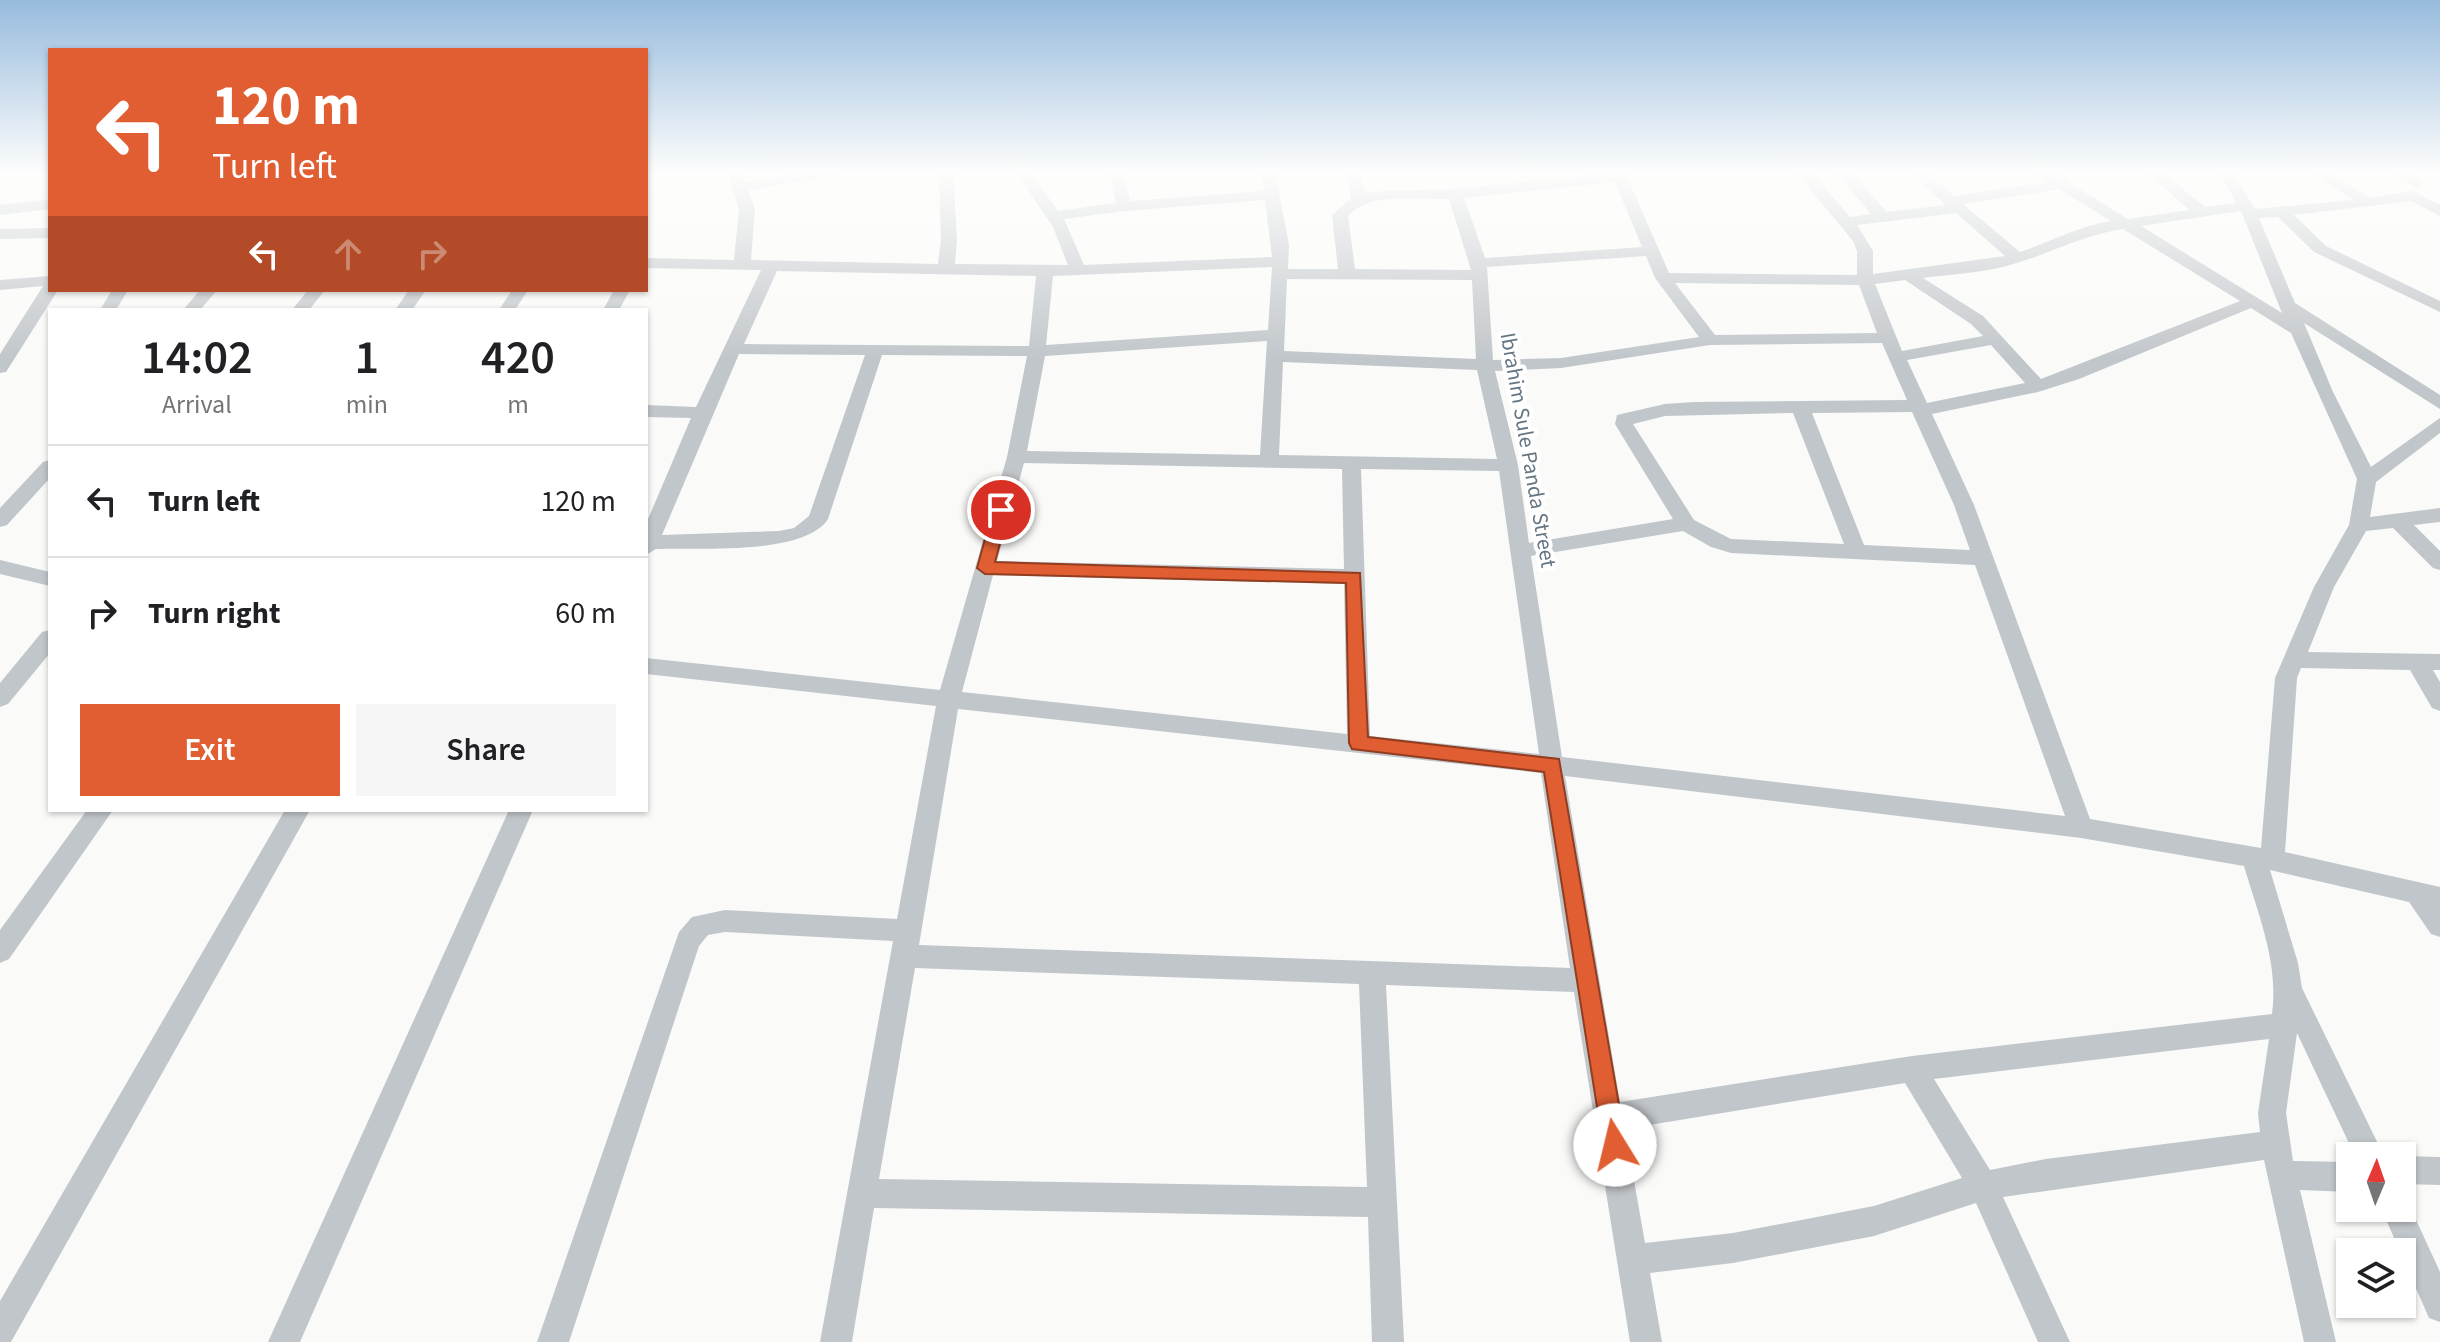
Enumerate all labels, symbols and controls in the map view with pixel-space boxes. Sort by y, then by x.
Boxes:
text: 120 m [212,67,360,146]
icon: left [80,80,184,184]
text: Turn left [212,141,337,192]
icon: left [242,232,286,276]
icon: ahead [326,232,370,276]
icon: right [410,232,454,276]
text: 14:02 [141,324,253,392]
text: 1 [355,324,379,392]
text: 420 [481,324,555,392]
street label: Ibrahim Sule Panda Street [1492,330,1565,571]
text: Arrival [162,386,232,423]
text: min [346,386,388,423]
text: m [507,386,529,423]
pin [967,476,1035,544]
icon: left [80,479,124,523]
text: Turn left [148,480,260,523]
text: 120 m [540,480,616,523]
icon: arrive [979,488,1023,532]
icon: right [80,591,124,635]
text: Turn right [148,592,280,635]
text: 60 m [555,592,616,635]
button: Exit [80,704,340,796]
button: Share [356,704,616,796]
position arrow [1573,1103,1657,1187]
north arrow [2336,1142,2416,1222]
map controls [2336,1142,2416,1318]
button: layers [2336,1238,2416,1318]

